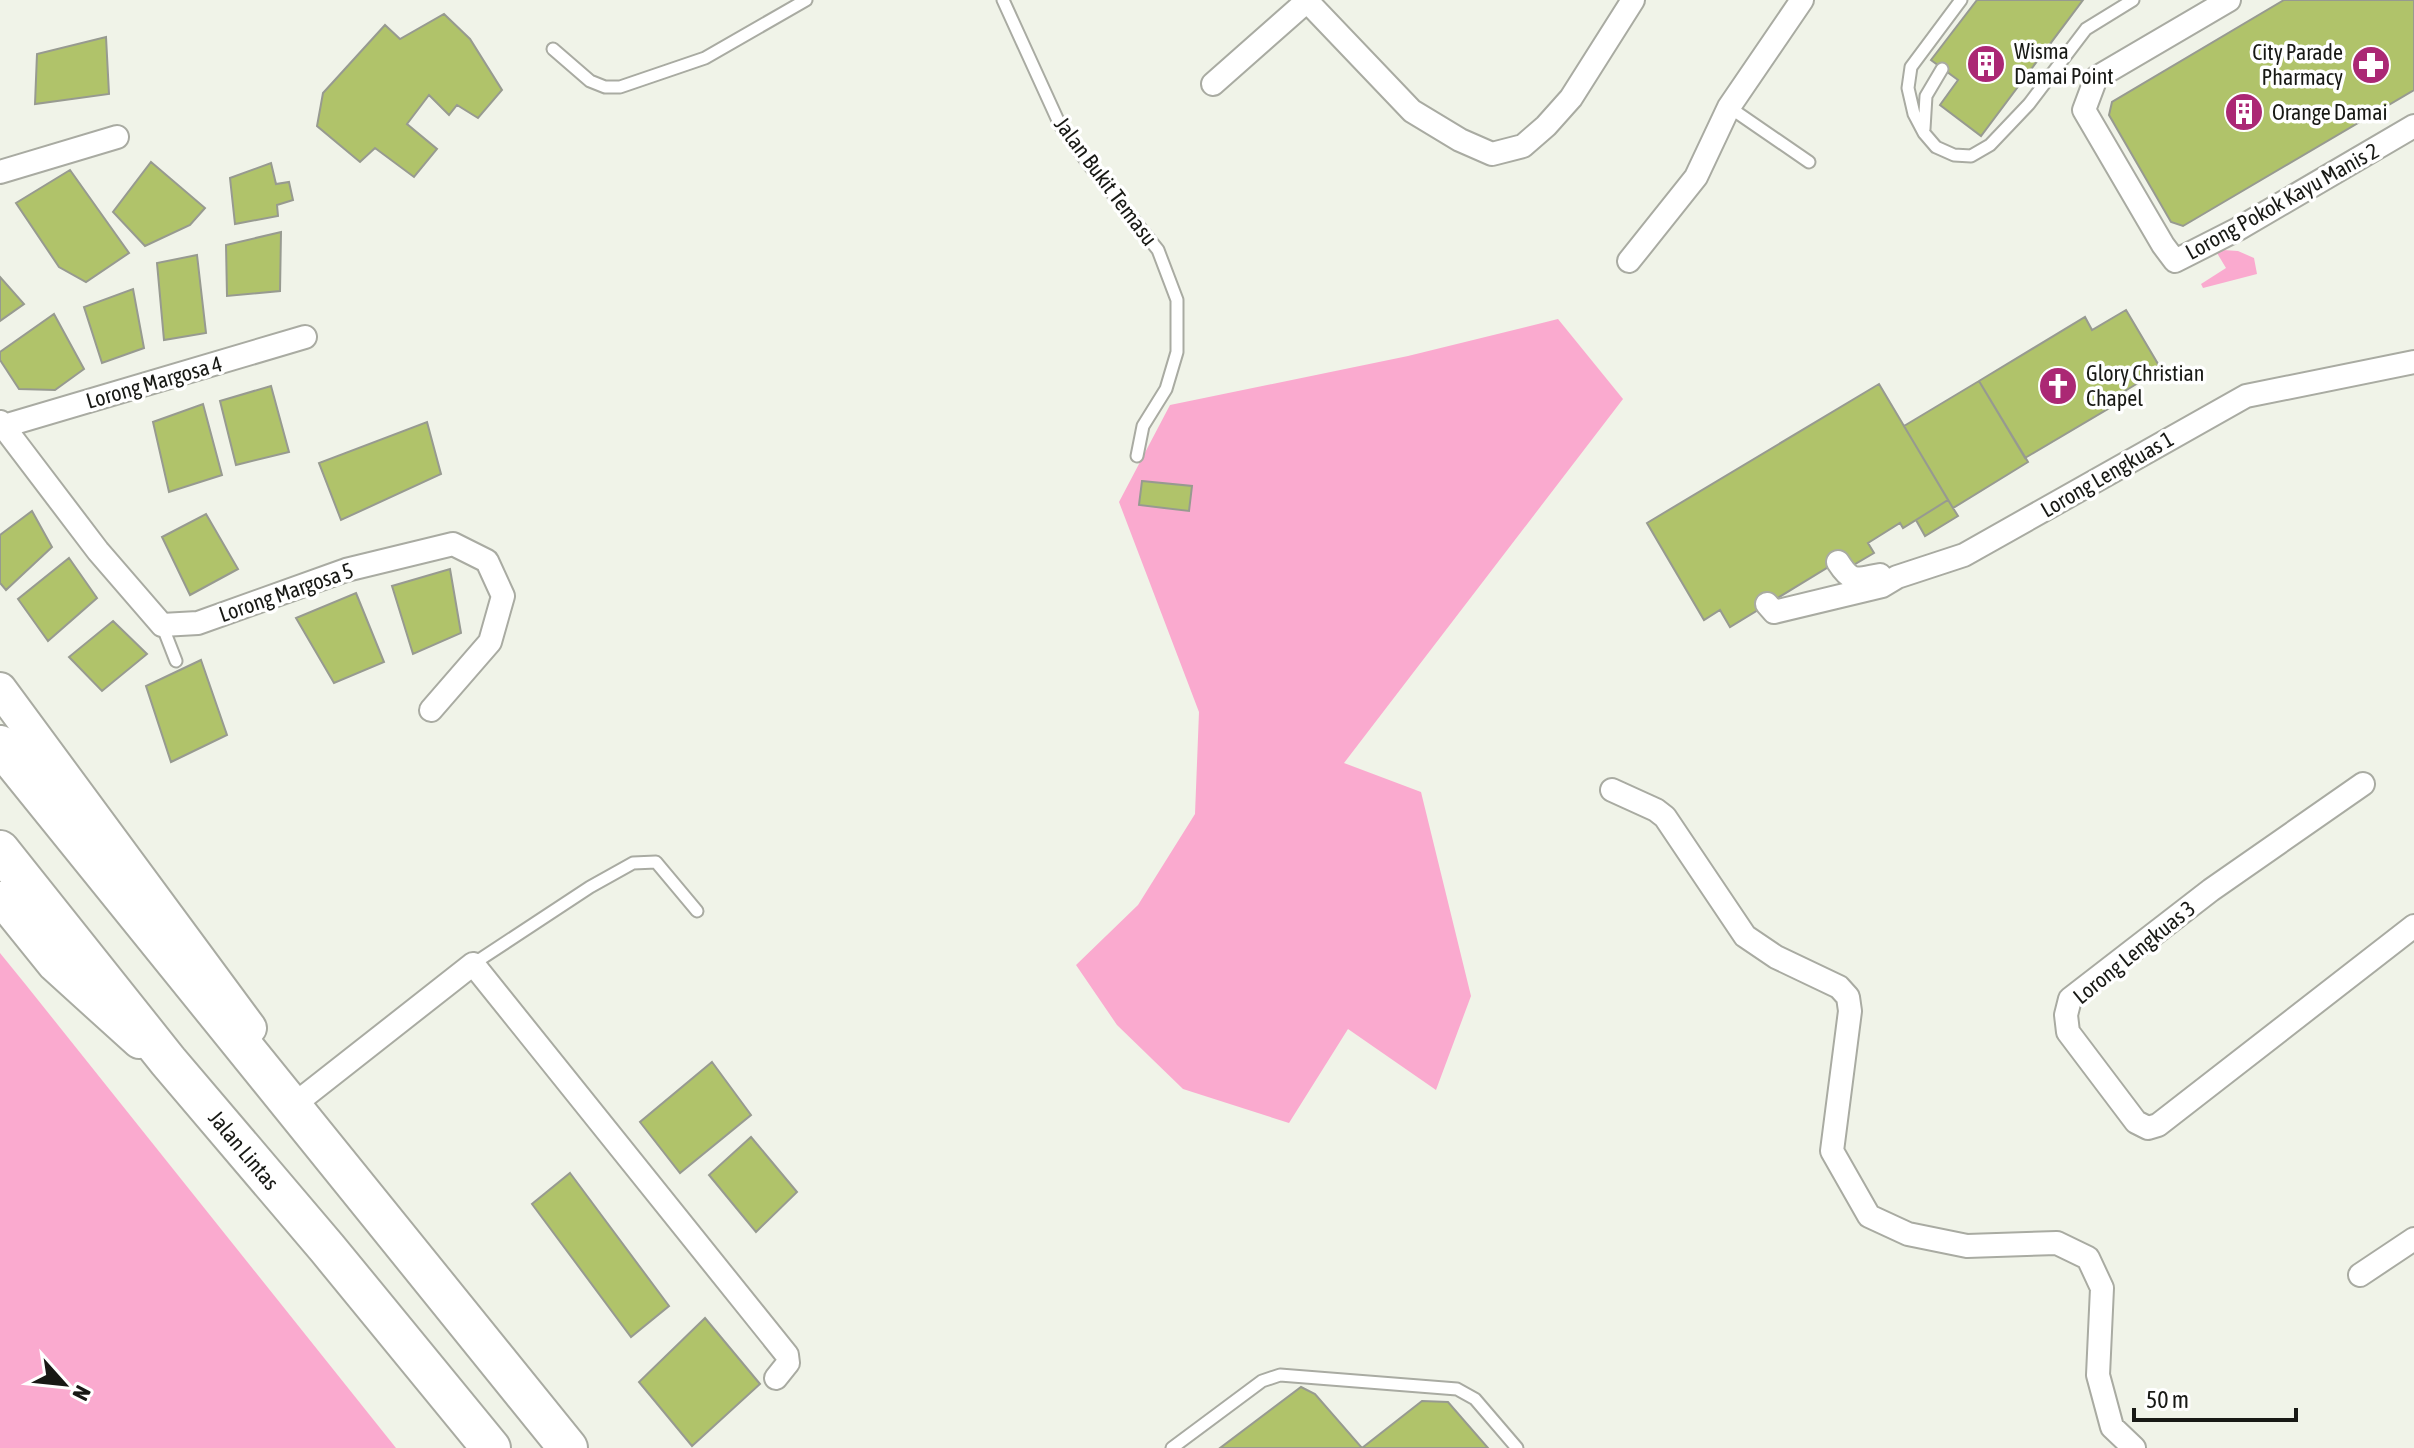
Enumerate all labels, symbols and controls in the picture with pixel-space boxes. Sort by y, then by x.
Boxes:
place label: Wisma Damai Point [2014,38,2114,89]
place label: City Parade Pharmacy [2252,39,2343,90]
building icon: Wisma Damai Point [1965,43,2007,85]
pharmacy icon: City Parade Pharmacy [2350,44,2392,86]
building icon: Orange Damai [2223,91,2265,133]
place label: Orange Damai [2272,99,2388,125]
street label: Jalan Bukit Temasu [1049,112,1163,250]
street label: Lorong Pokok Kayu Manis 2 [2181,137,2383,265]
street label: Lorong Margosa 4 [83,350,225,414]
place label: Glory Christian Chapel [2086,360,2204,411]
church icon: Glory Christian Chapel [2037,365,2079,407]
street label: Lorong Lengkuas 1 [2036,425,2178,523]
street label: Lorong Margosa 5 [215,557,357,627]
street label: Lorong Lengkuas 3 [2068,895,2200,1009]
street label: Jalan Lintas [203,1105,285,1195]
north arrow [24,1344,104,1424]
scale bar [2134,1372,2296,1422]
text: N [67,1381,96,1405]
text: 50 m [2146,1386,2189,1413]

